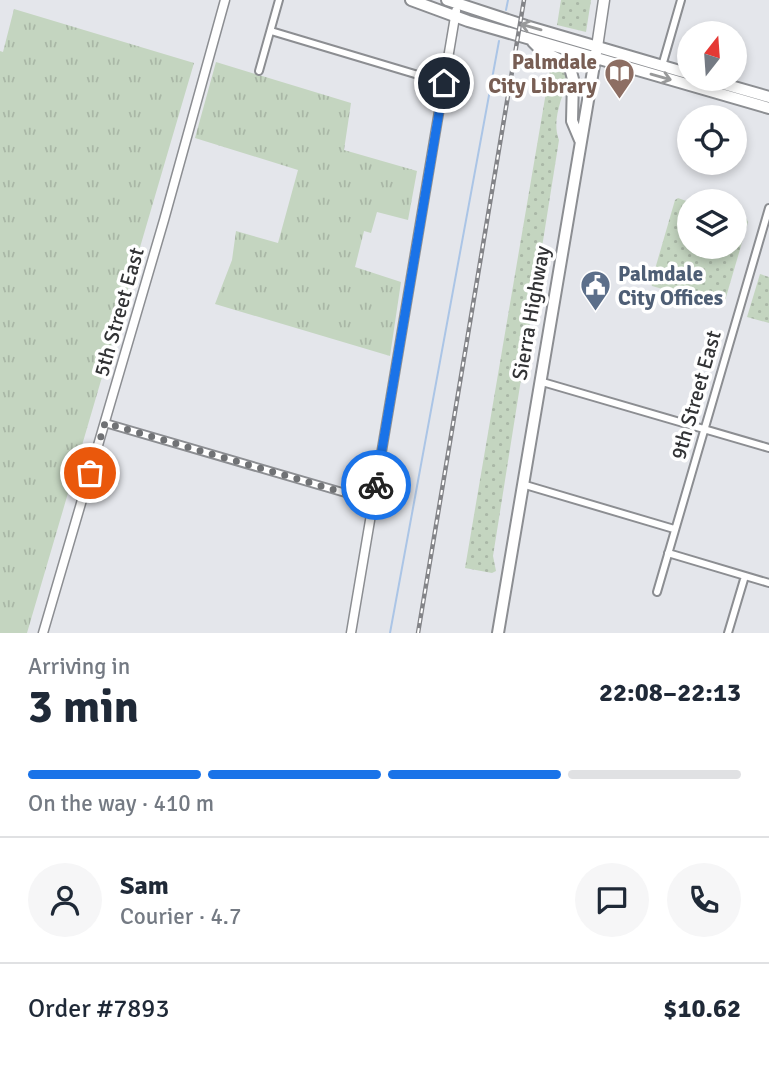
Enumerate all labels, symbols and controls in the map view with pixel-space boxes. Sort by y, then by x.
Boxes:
one-way arrow [521,20,543,33]
north arrow [677,21,747,91]
map controls [677,21,747,259]
place label: Palmdale City Library [488,49,598,99]
pin [414,53,474,113]
library icon: Palmdale City Library [603,57,637,101]
icon: home [425,64,463,102]
one-way arrow [649,71,671,84]
button: locate [677,105,747,175]
button: layers [677,189,747,259]
street label: 5th Street East [88,244,150,380]
street label: Sierra Highway [506,244,556,382]
place label: Palmdale City Offices [618,261,723,311]
public building icon: Palmdale City Offices [578,269,612,313]
street label: 9th Street East [665,327,727,463]
pin [60,443,120,503]
courier [341,450,411,520]
icon: bag [71,454,109,492]
icon: bike [357,466,395,504]
text: Arriving in [28,652,130,681]
text: 22:08–22:13 [599,677,741,709]
text: 3 min [28,679,139,735]
text: On the way · 410 m [28,789,214,818]
button: person [28,863,102,937]
button: chat [575,863,649,937]
button: phone [667,863,741,937]
text: Sam [120,870,169,902]
text: Courier · 4.7 [120,902,241,931]
text: Order #7893 [28,993,169,1025]
text: $10.62 [663,993,741,1025]

